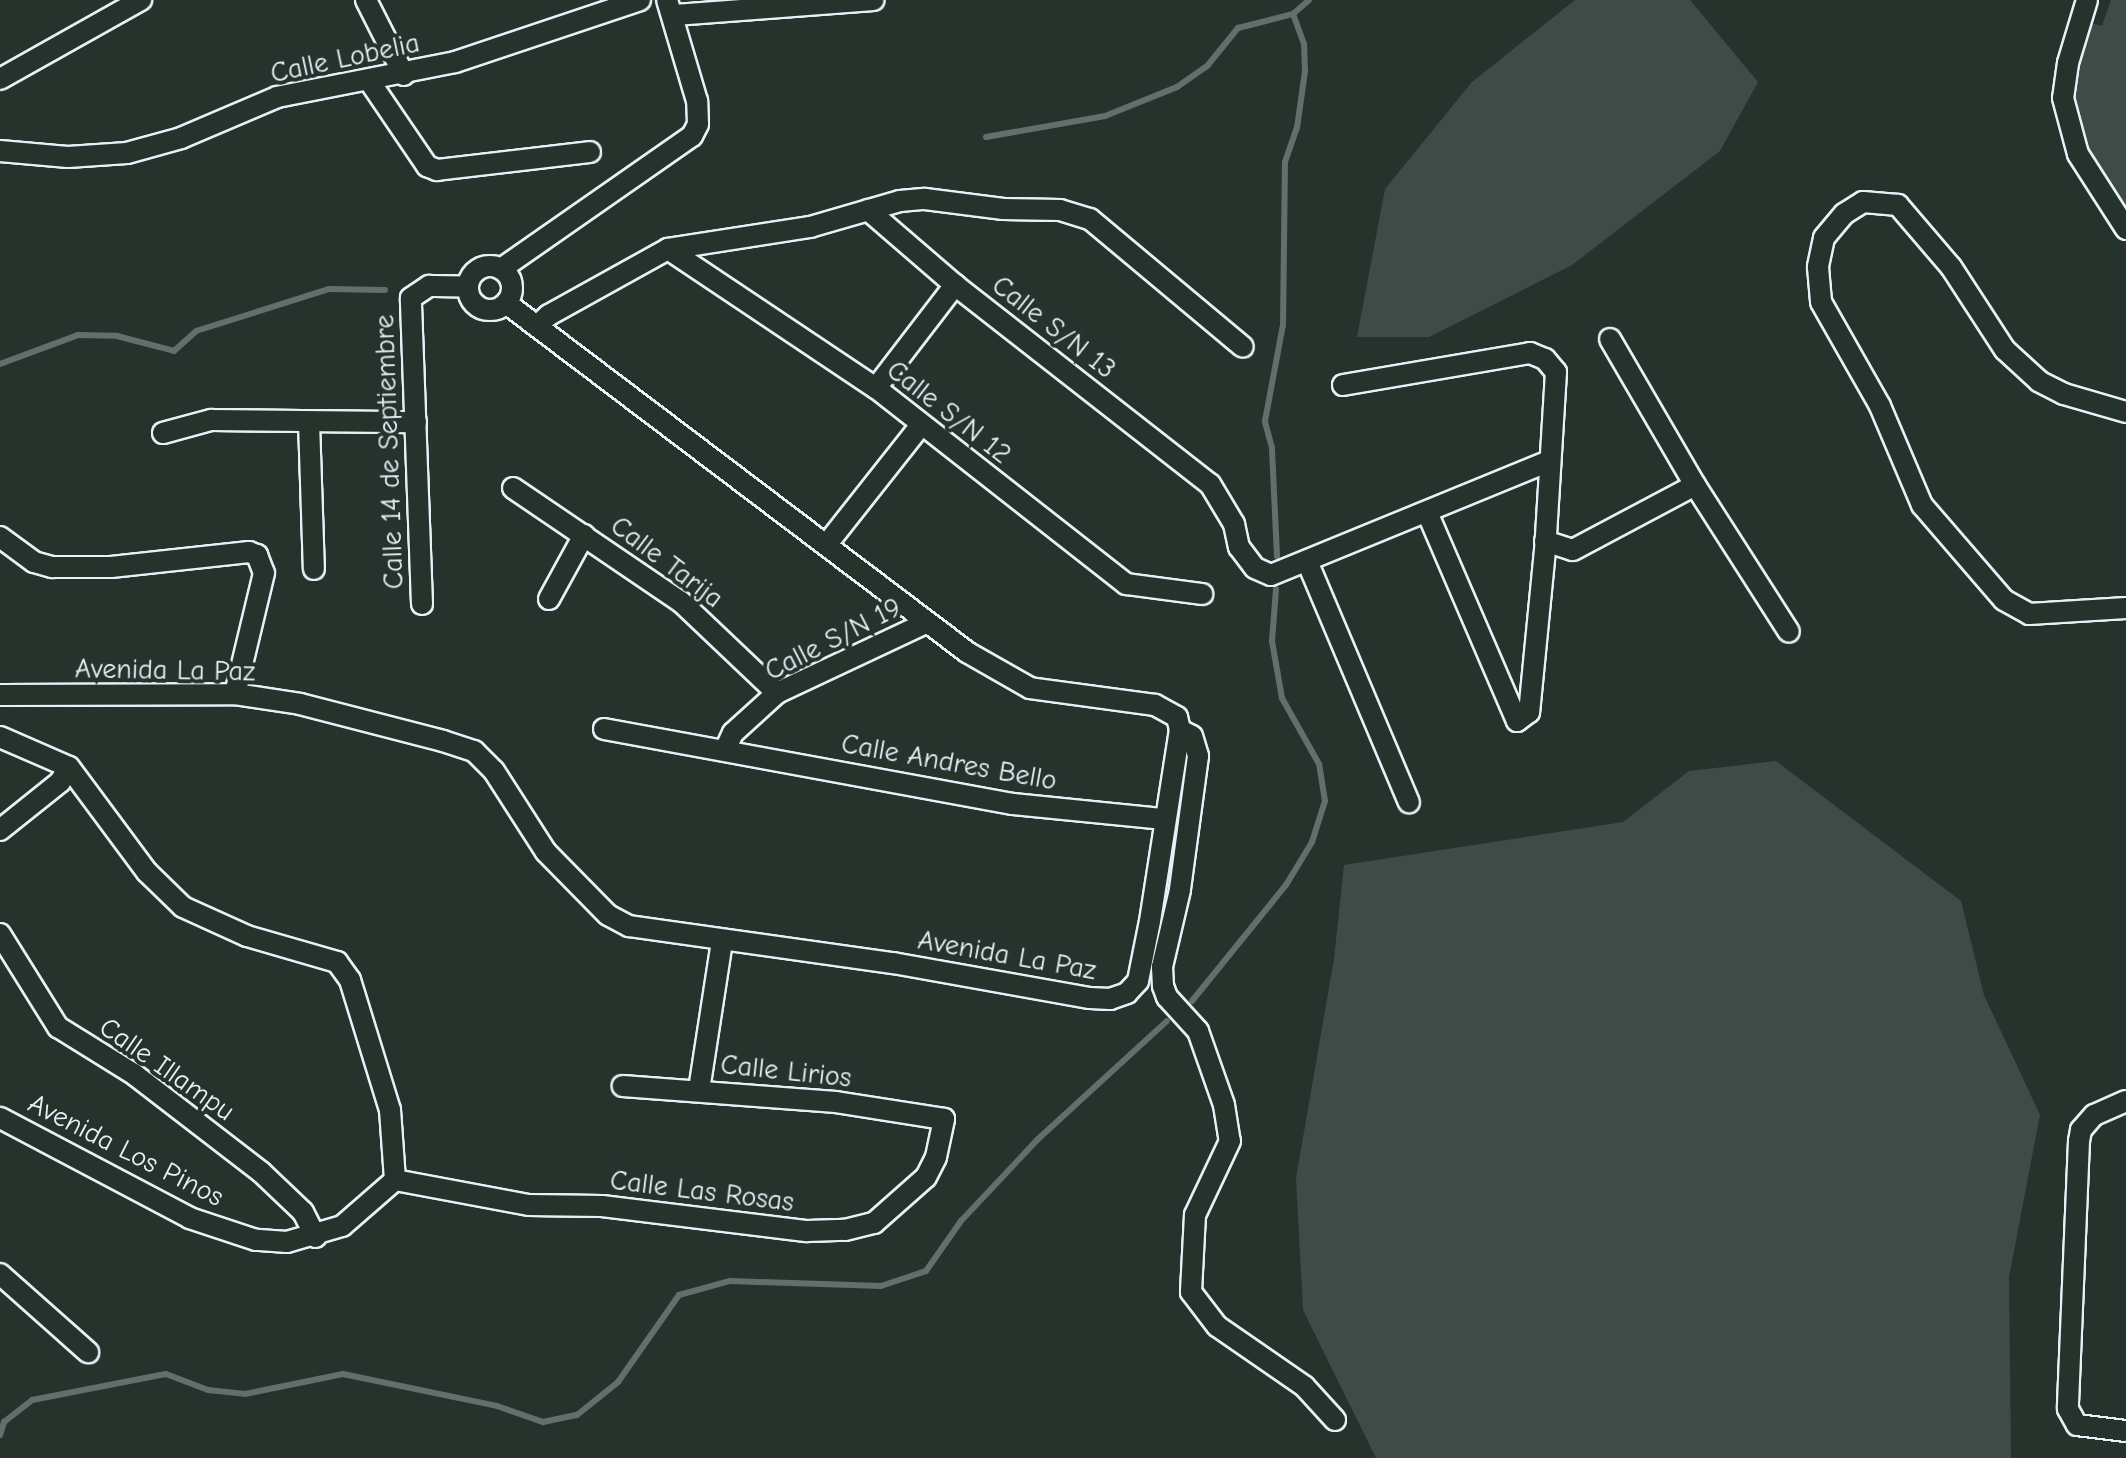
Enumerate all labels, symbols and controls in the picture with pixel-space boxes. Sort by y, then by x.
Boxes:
street label: Calle Lobelia [267,26,423,90]
street label: Calle S/N 13 [985,268,1123,386]
street label: Calle 14 de Septiembre [367,314,411,590]
street label: Calle S/N 12 [880,353,1018,471]
street label: Calle Tarija [604,509,730,615]
street label: Calle S/N 19 [759,590,907,688]
street label: Avenida La Paz [75,652,255,688]
street label: Calle Andres Bello [839,727,1059,797]
street label: Avenida La Paz [915,923,1099,987]
street label: Calle Illampu [93,1010,241,1128]
street label: Calle Lirios [719,1047,853,1095]
street label: Avenida Los Pinos [23,1086,229,1214]
street label: Calle Las Rosas [608,1163,796,1219]

